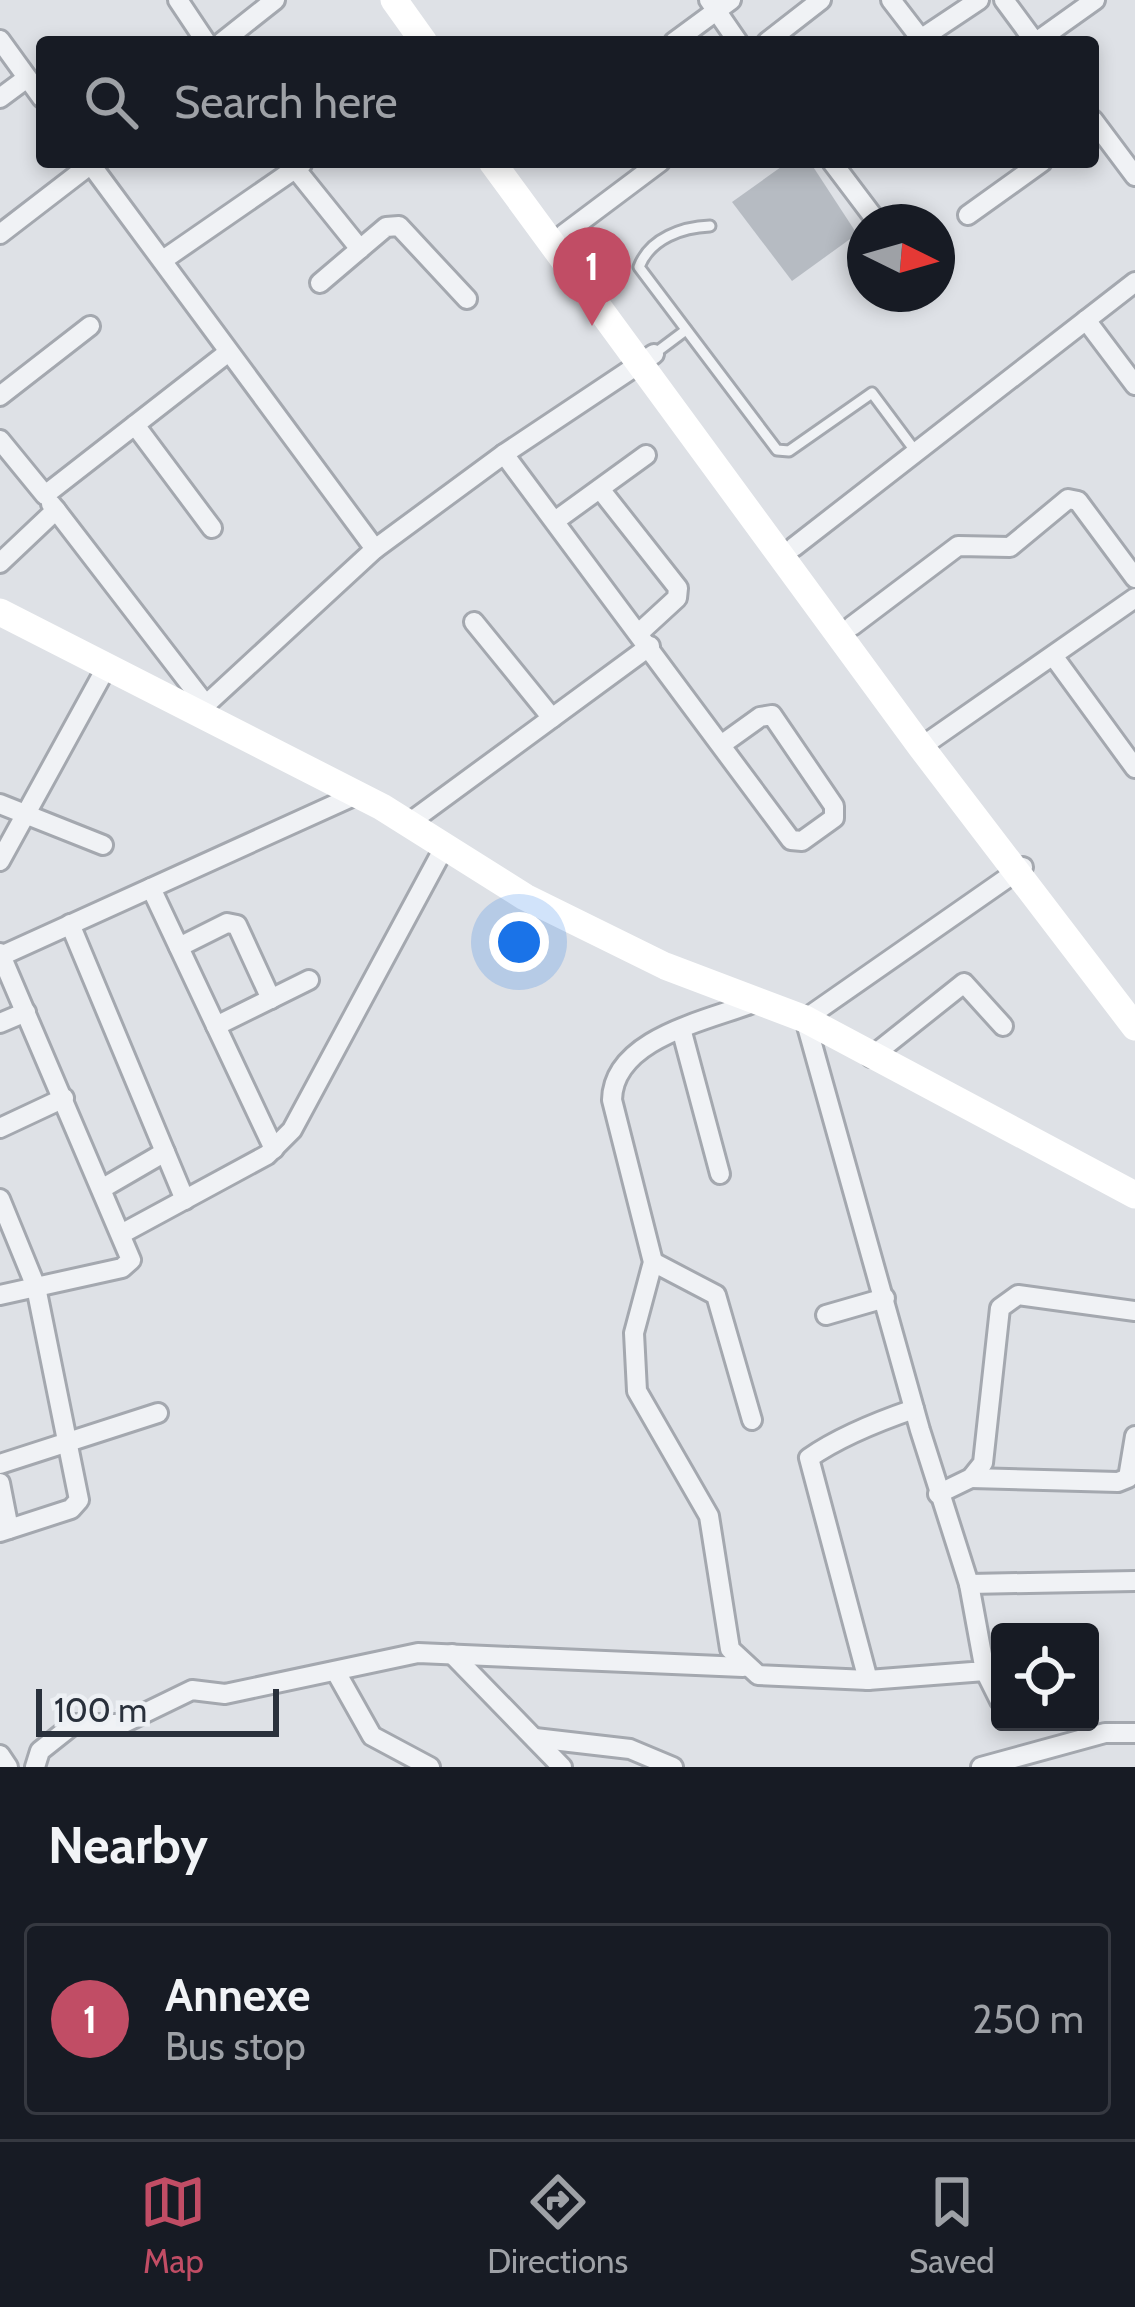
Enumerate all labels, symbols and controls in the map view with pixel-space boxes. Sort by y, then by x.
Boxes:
search box [36,36,1099,168]
icon: search [78,69,144,135]
text: Search here [174,75,398,129]
north arrow [847,204,955,312]
pin: 1 [553,227,631,326]
your location [489,912,549,972]
map controls [991,1623,1099,1731]
button: locate [991,1623,1099,1731]
scale bar [36,1683,279,1736]
text: 100 m [54,1690,147,1730]
text: Nearby [48,1814,208,1876]
text: Annexe [165,1968,310,2022]
text: 1 [83,1995,97,2043]
text: 250 m [972,1995,1084,2043]
text: Bus stop [165,2022,306,2070]
tab: Map [140,2169,206,2281]
tab: Directions [487,2169,628,2281]
tab: Saved [909,2169,995,2281]

